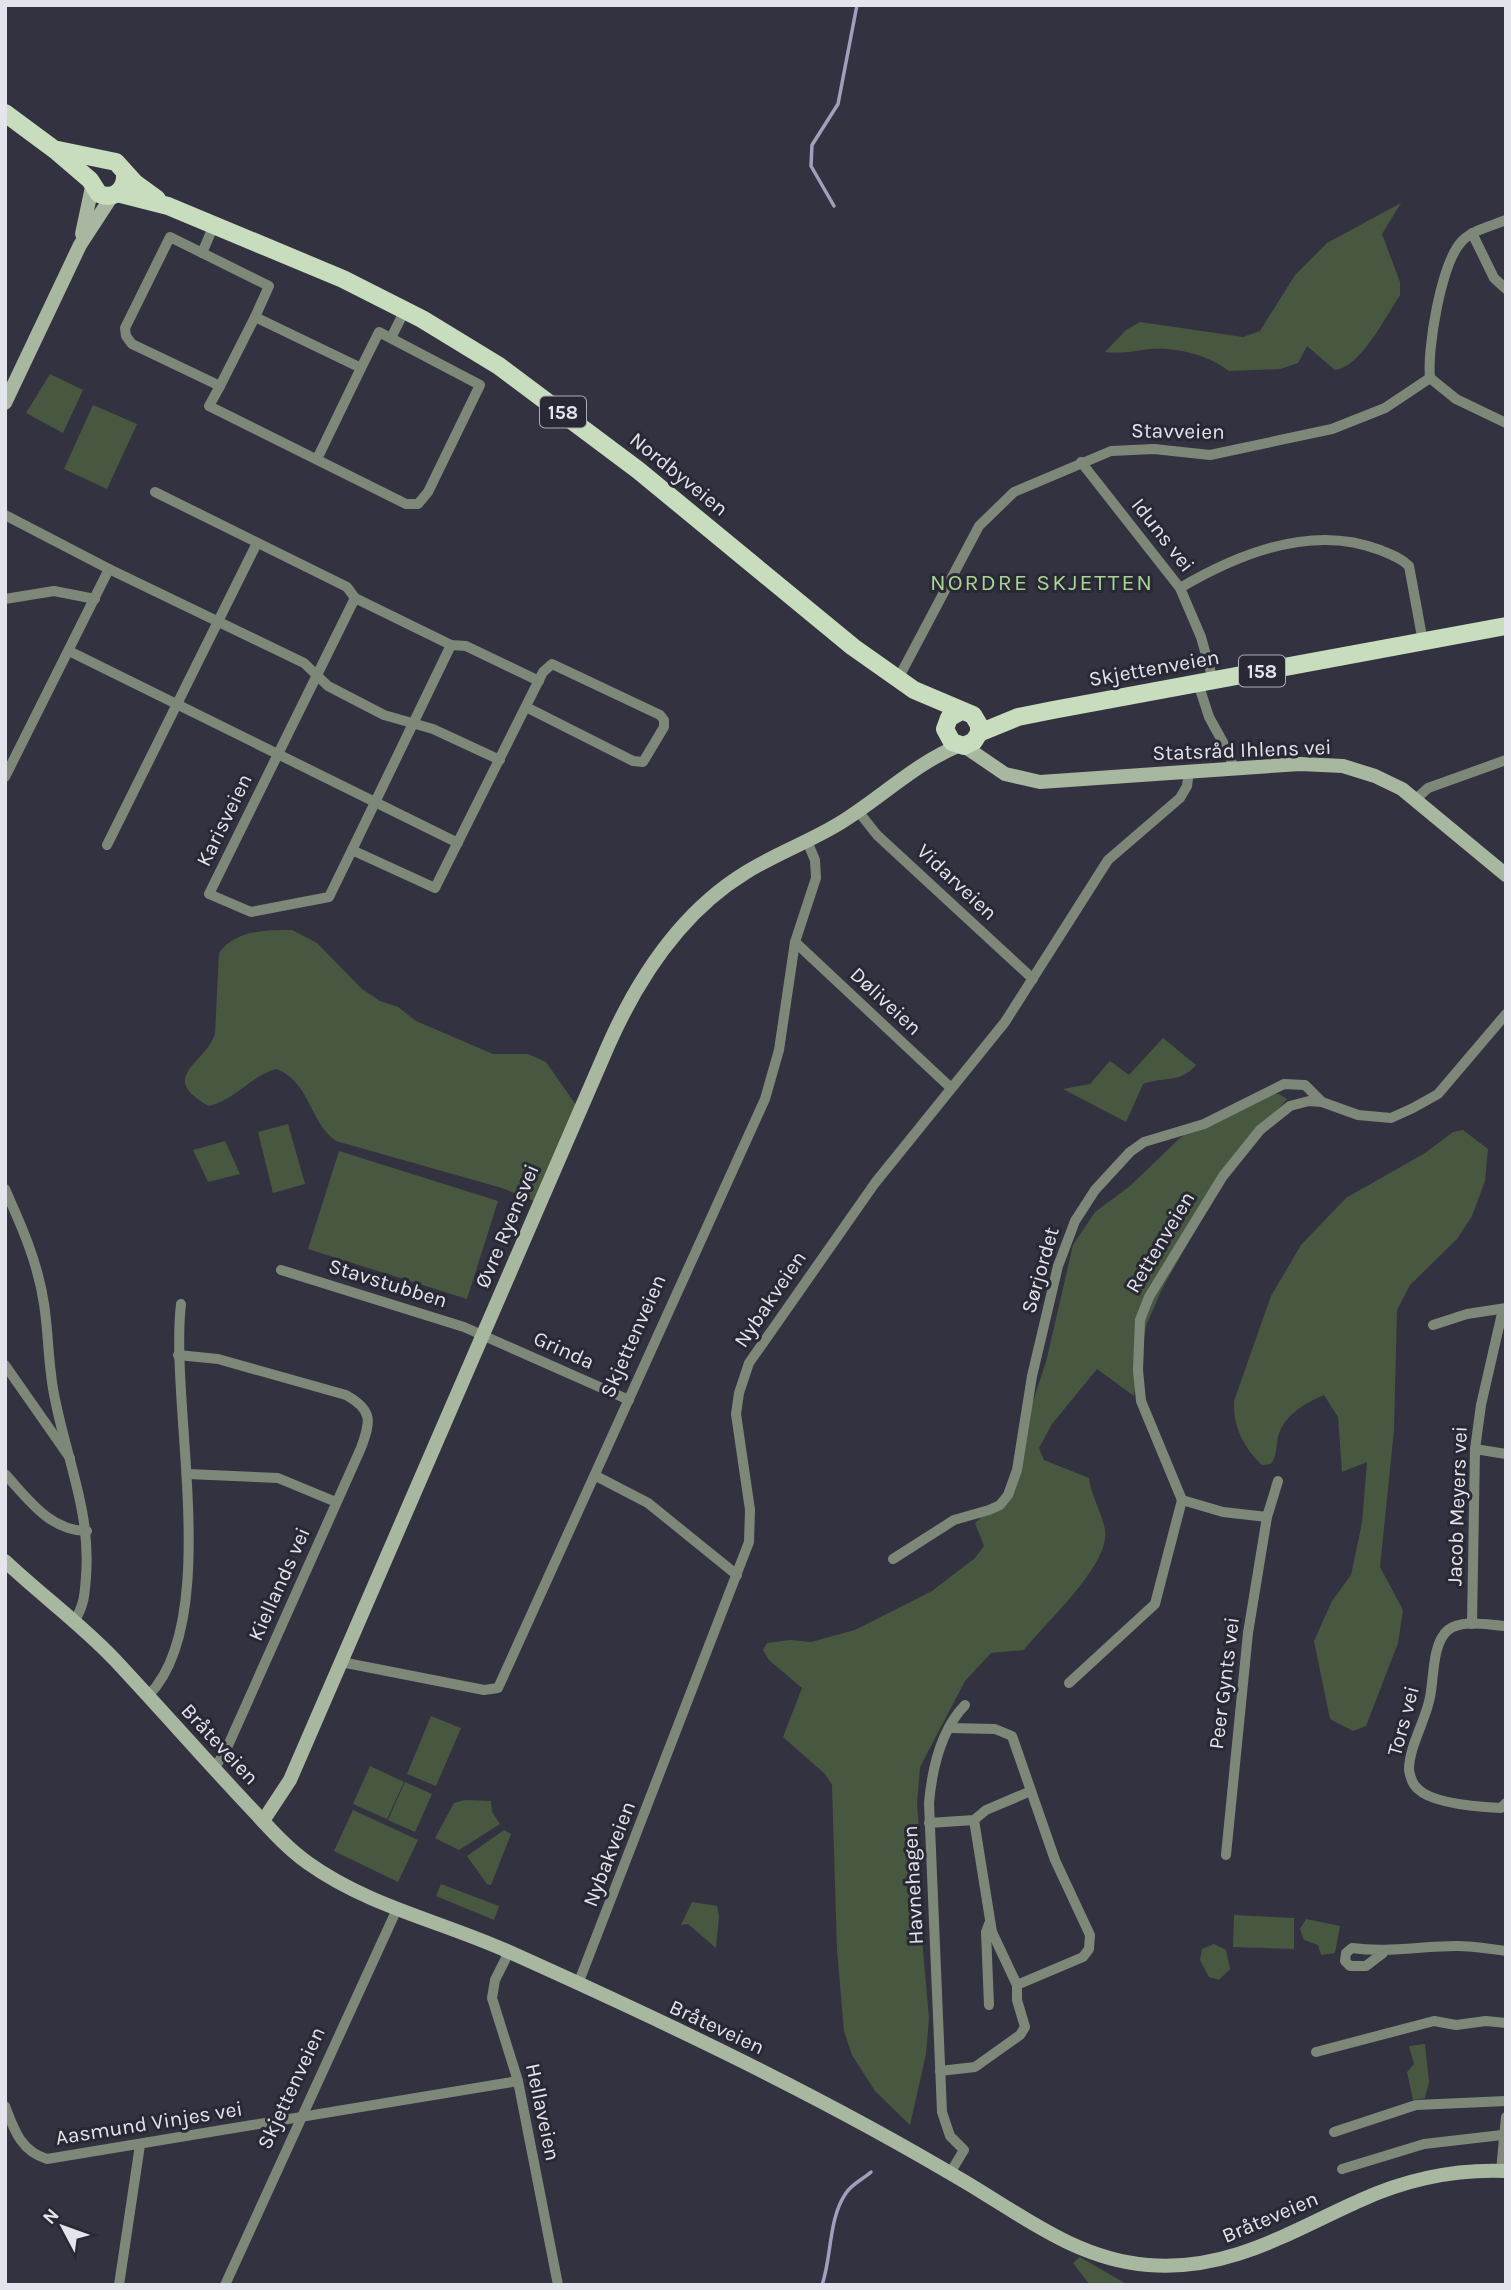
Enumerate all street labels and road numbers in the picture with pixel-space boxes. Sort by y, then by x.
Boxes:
road number: 158 [540,396,586,428]
street label: Stavveien [1131,418,1225,444]
street label: Nordbyveien [625,427,733,521]
street label: Iduns vei [1127,493,1199,577]
street label: Skjettenveien [1087,645,1221,691]
road number: 158 [1239,656,1285,686]
street label: Statsråd Ihlens vei [1152,735,1332,765]
street label: Karisveien [191,770,257,870]
street label: Vidarveien [912,839,1002,925]
street label: Døliveien [845,962,927,1040]
street label: Øvre Ryensvei [470,1160,544,1292]
street label: Rettenveien [1120,1187,1200,1297]
street label: Sørjordet [1016,1224,1064,1316]
street label: Nybakveien [729,1246,811,1352]
street label: Stavstubben [326,1254,450,1312]
street label: Skjettenveien [595,1271,671,1401]
street label: Grinda [530,1326,598,1374]
street label: Jacob Meyers vei [1442,1426,1472,1586]
street label: Kiellands vei [243,1523,315,1645]
street label: Peer Gynts vei [1204,1615,1244,1751]
street label: Tors vei [1382,1683,1424,1759]
street label: Bråteveien [176,1699,264,1789]
street label: Nybakveien [578,1798,640,1910]
street label: Havnehagen [898,1825,928,1945]
street label: Bråteveien [666,1995,768,2059]
street label: Skjettenveien [252,2023,330,2153]
street label: Hellaveien [521,2061,565,2163]
street label: Aasmund Vinjes vei [54,2096,244,2150]
street label: Bråteveien [1218,2186,1322,2248]

